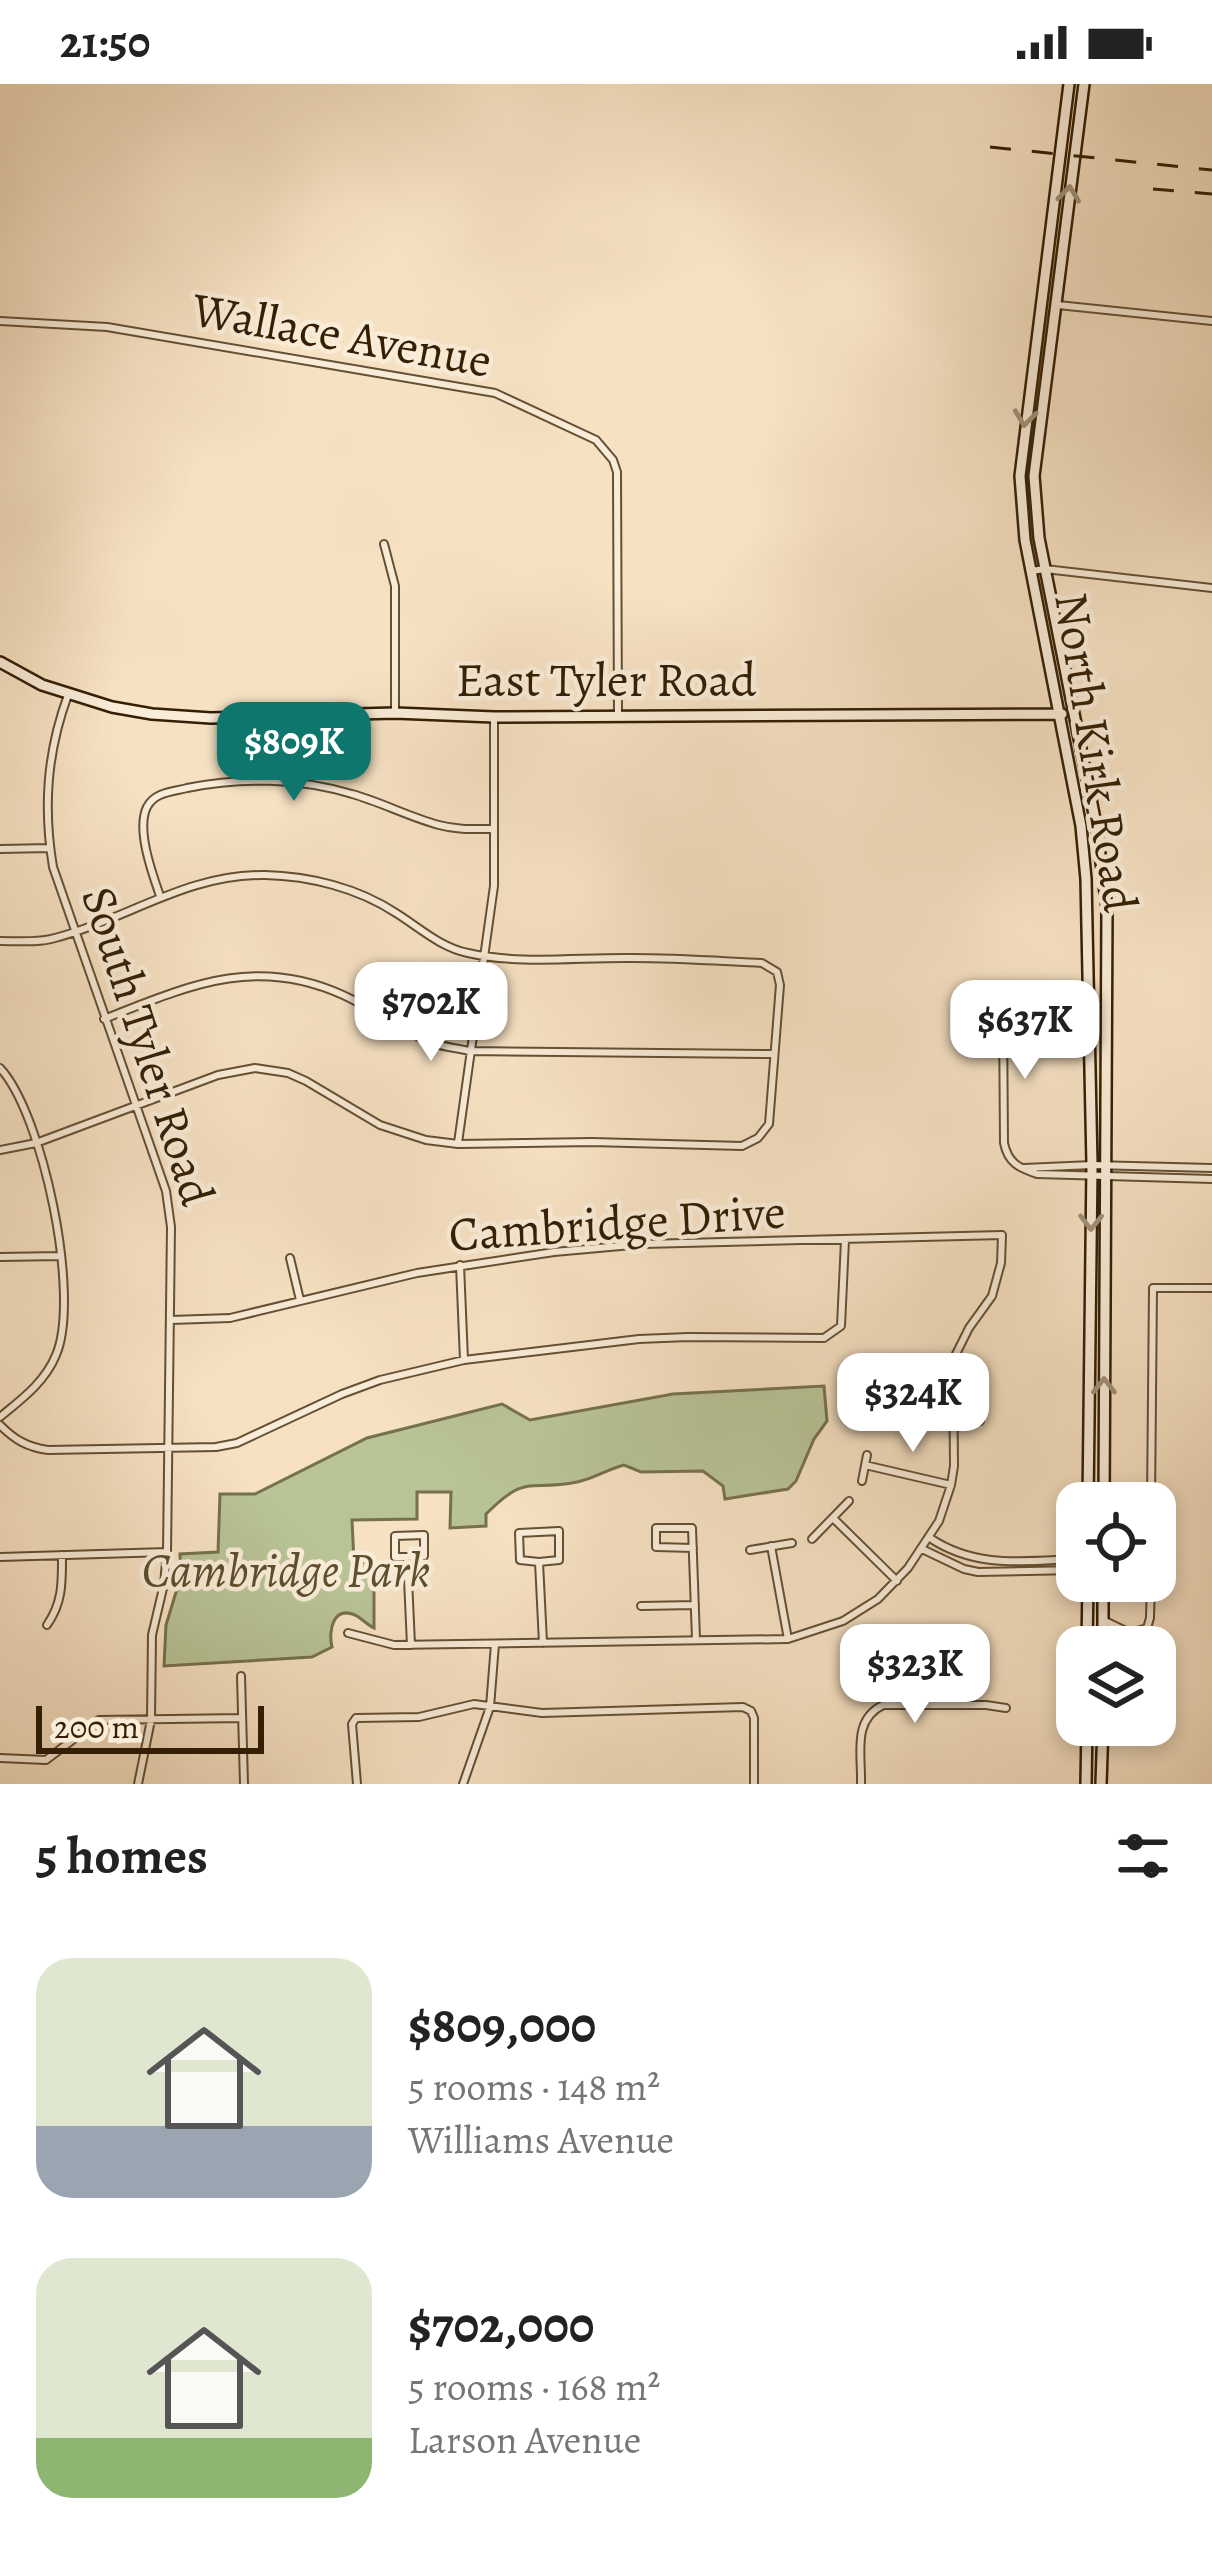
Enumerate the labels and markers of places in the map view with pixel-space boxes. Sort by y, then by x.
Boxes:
pin: $809K [210,702,378,804]
pin: $702K [347,962,515,1064]
pin: $637K [941,980,1109,1082]
pin: $324K [829,1353,997,1455]
pin: $323K [831,1624,999,1726]

